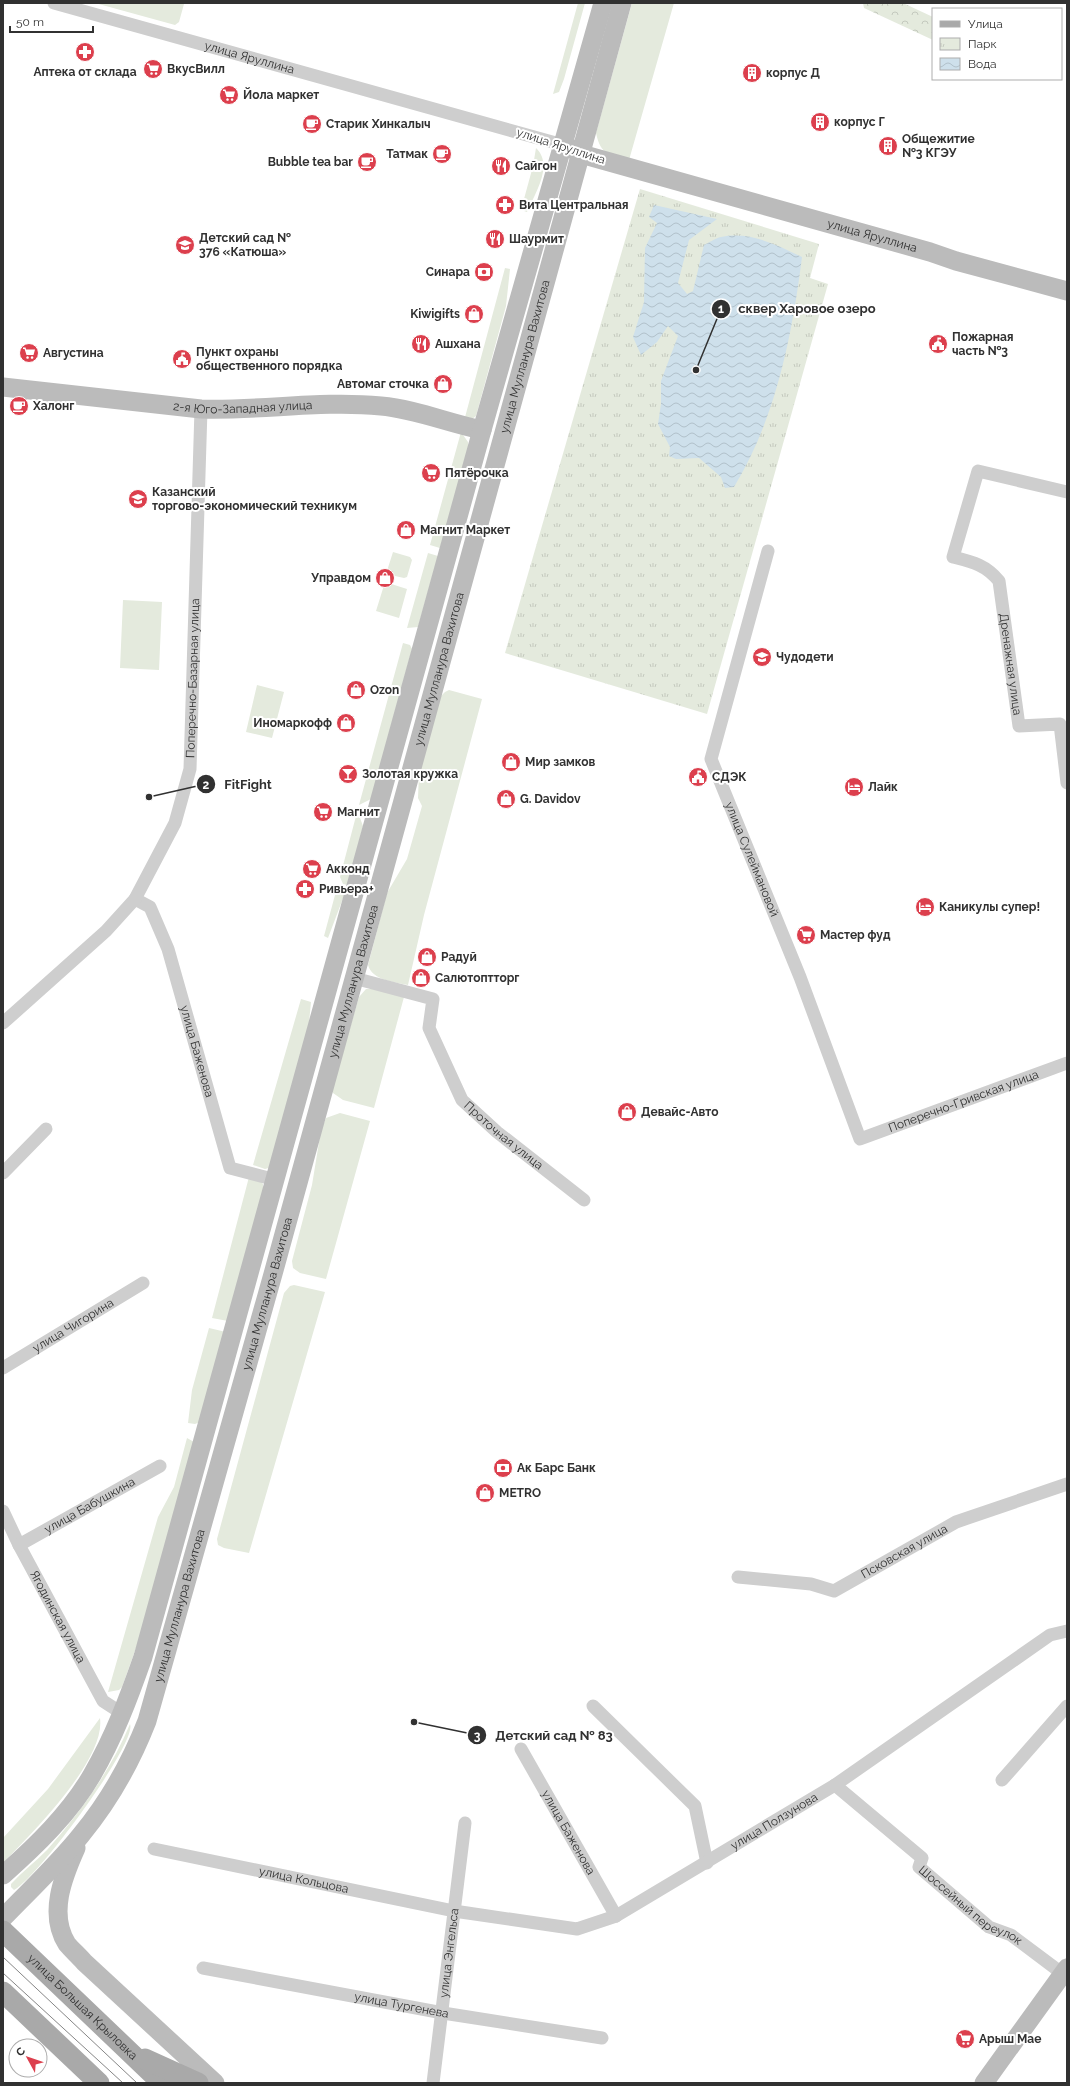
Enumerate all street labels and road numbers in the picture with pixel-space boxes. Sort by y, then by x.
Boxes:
street label: улица Яруллина [203,38,296,77]
street label: улица Яруллина [515,125,607,167]
street label: улица Яруллина [826,216,919,255]
street label: улица Мулланура Вахитова [497,278,553,435]
street label: 2-я Юго-Западная улица [172,398,313,416]
street label: улица Мулланура Вахитова [411,591,467,747]
street label: Поперечно-Базарная улица [183,598,202,758]
street label: Дренажная улица [997,612,1024,716]
street label: улица Сулеймановой [722,800,782,919]
street label: улица Мулланура Вахитова [326,903,381,1060]
street label: улица Баженова [177,1004,217,1099]
street label: Поперечно-Гривская улица [886,1067,1040,1135]
street label: Проточная улица [461,1099,546,1172]
street label: улица Мулланура Вахитова [239,1216,295,1372]
street label: улица Чигорина [30,1296,116,1355]
street label: улица Бабушкина [42,1474,137,1536]
street label: Псковская улица [859,1521,950,1581]
street label: улица Мулланура Вахитова [151,1528,208,1684]
street label: Ягодинская улица [27,1568,88,1665]
street label: улица Баженова [539,1788,598,1877]
street label: улица Ползунова [728,1790,820,1853]
street label: Шоссейный переулок [916,1863,1025,1948]
street label: улица Кольцова [258,1864,350,1896]
street label: улица Энгельса [437,1907,461,1999]
street label: улица Большая Крыловка [25,1951,140,2063]
street label: улица Тургенева [353,1990,450,2021]

